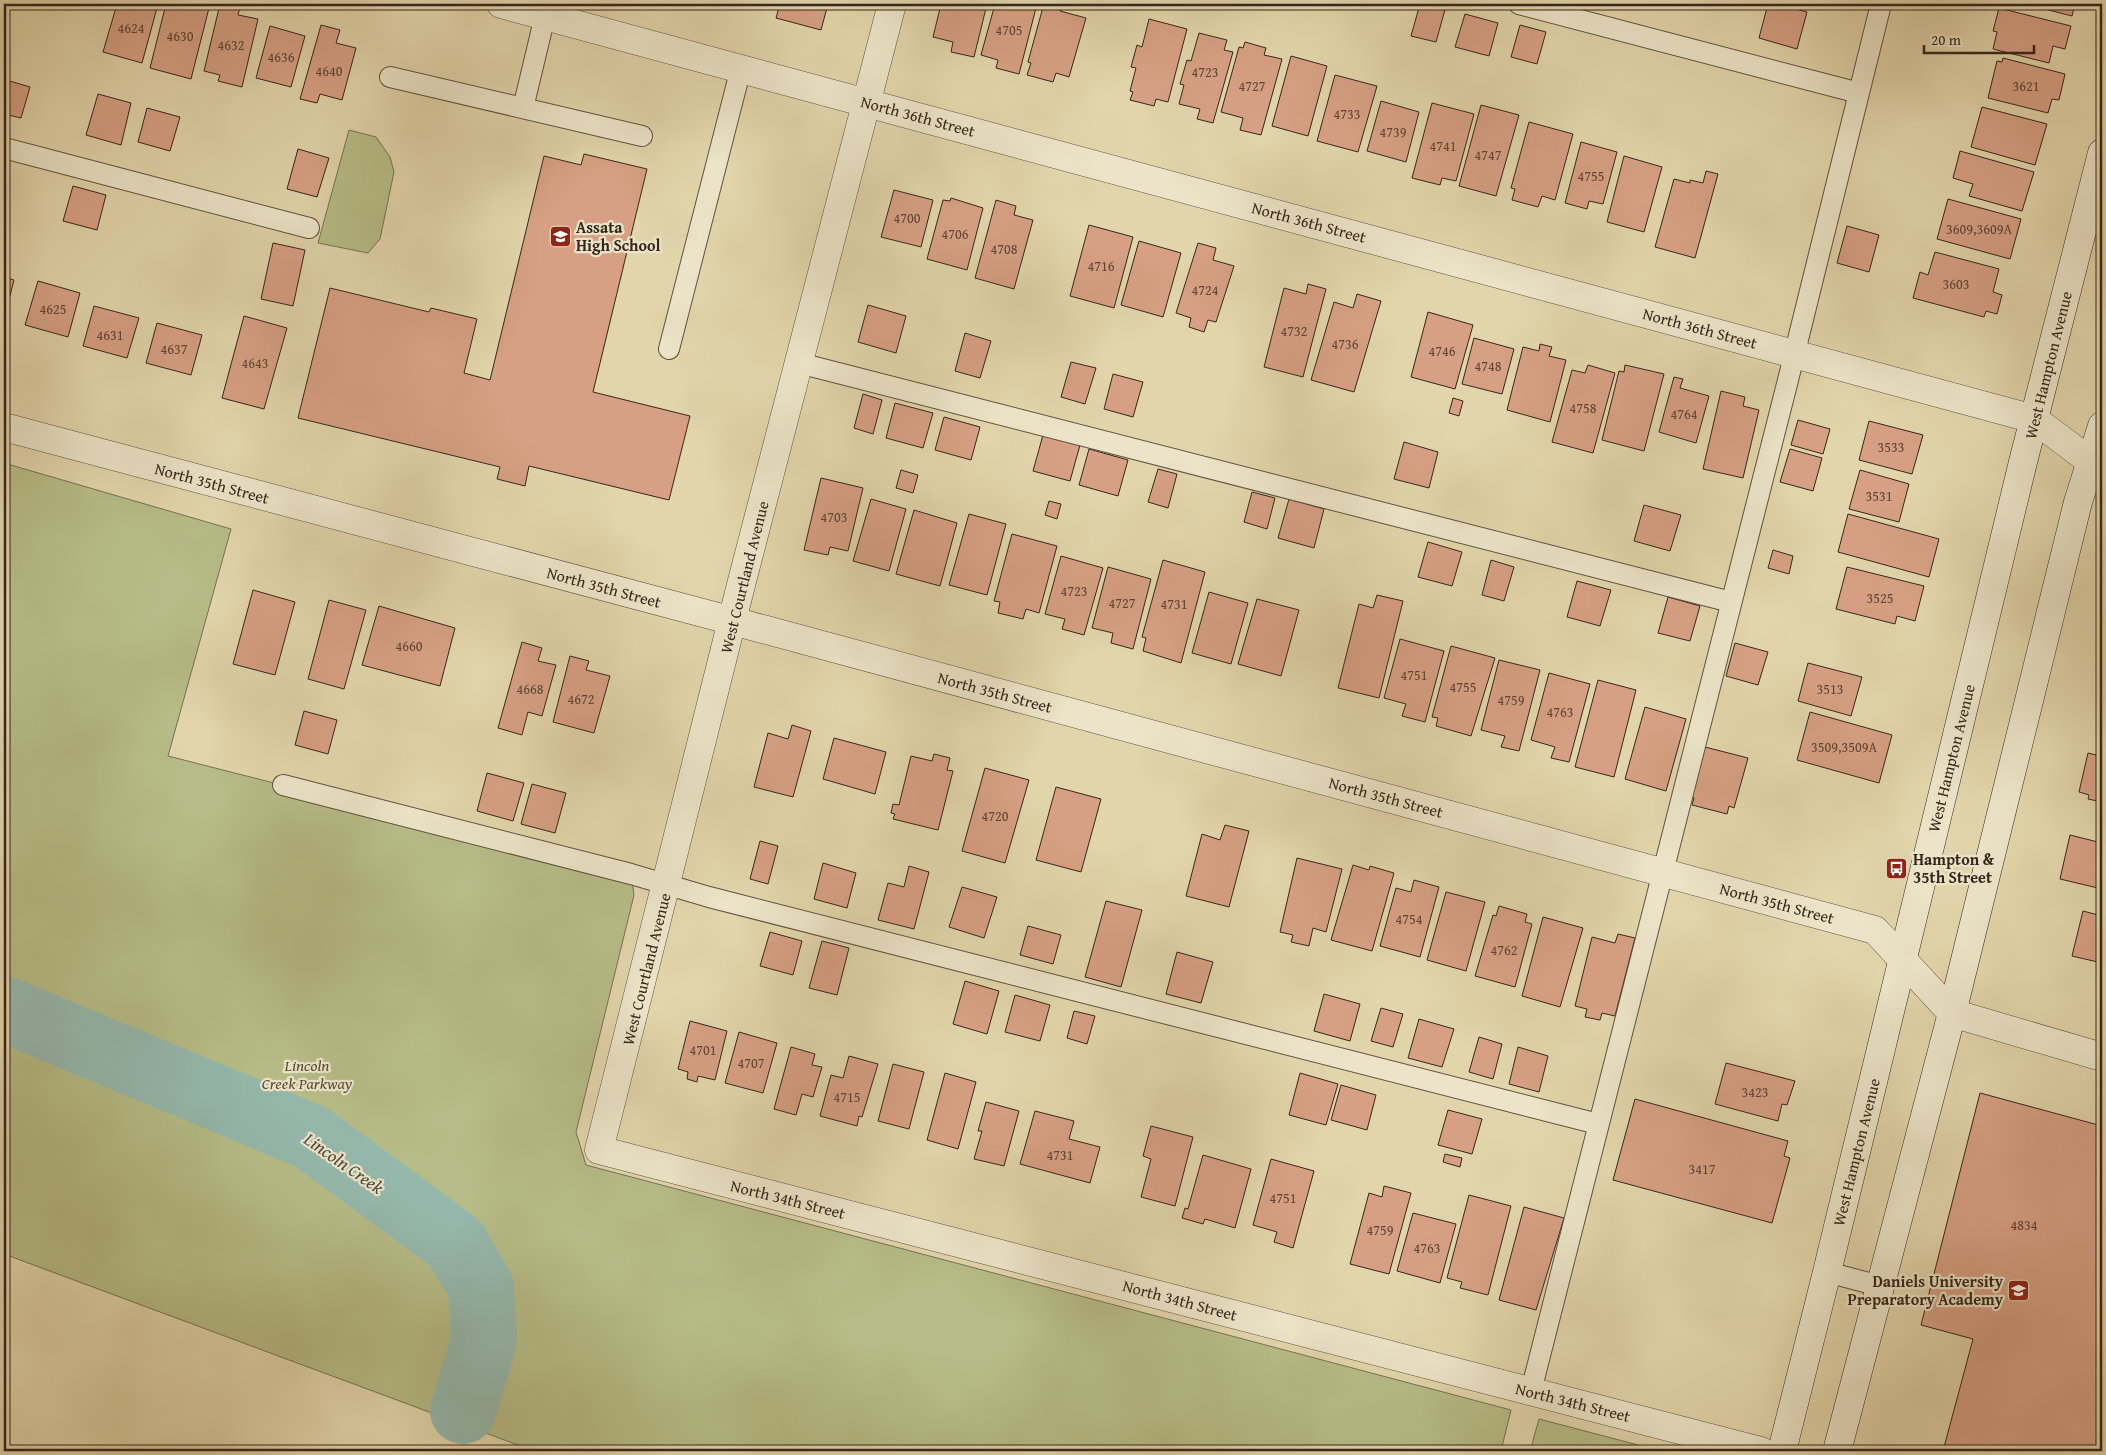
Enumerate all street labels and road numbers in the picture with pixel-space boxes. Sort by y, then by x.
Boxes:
street label: North 36th Street [858,89,978,143]
street label: North 36th Street [1249,195,1369,249]
street label: West Hampton Avenue [2018,289,2078,441]
street label: North 36th Street [1640,301,1760,355]
street label: North 35th Street [152,456,272,510]
street label: West Courtland Avenue [713,498,775,656]
street label: North 35th Street [544,560,664,614]
street label: North 35th Street [935,665,1055,719]
street label: West Hampton Avenue [1921,682,1981,834]
street label: North 35th Street [1326,770,1446,824]
street label: North 35th Street [1717,876,1837,930]
street label: West Courtland Avenue [615,890,677,1048]
street label: West Hampton Avenue [1826,1076,1886,1228]
street label: North 34th Street [728,1173,848,1225]
street label: North 34th Street [1120,1273,1240,1327]
street label: North 34th Street [1513,1376,1633,1428]

